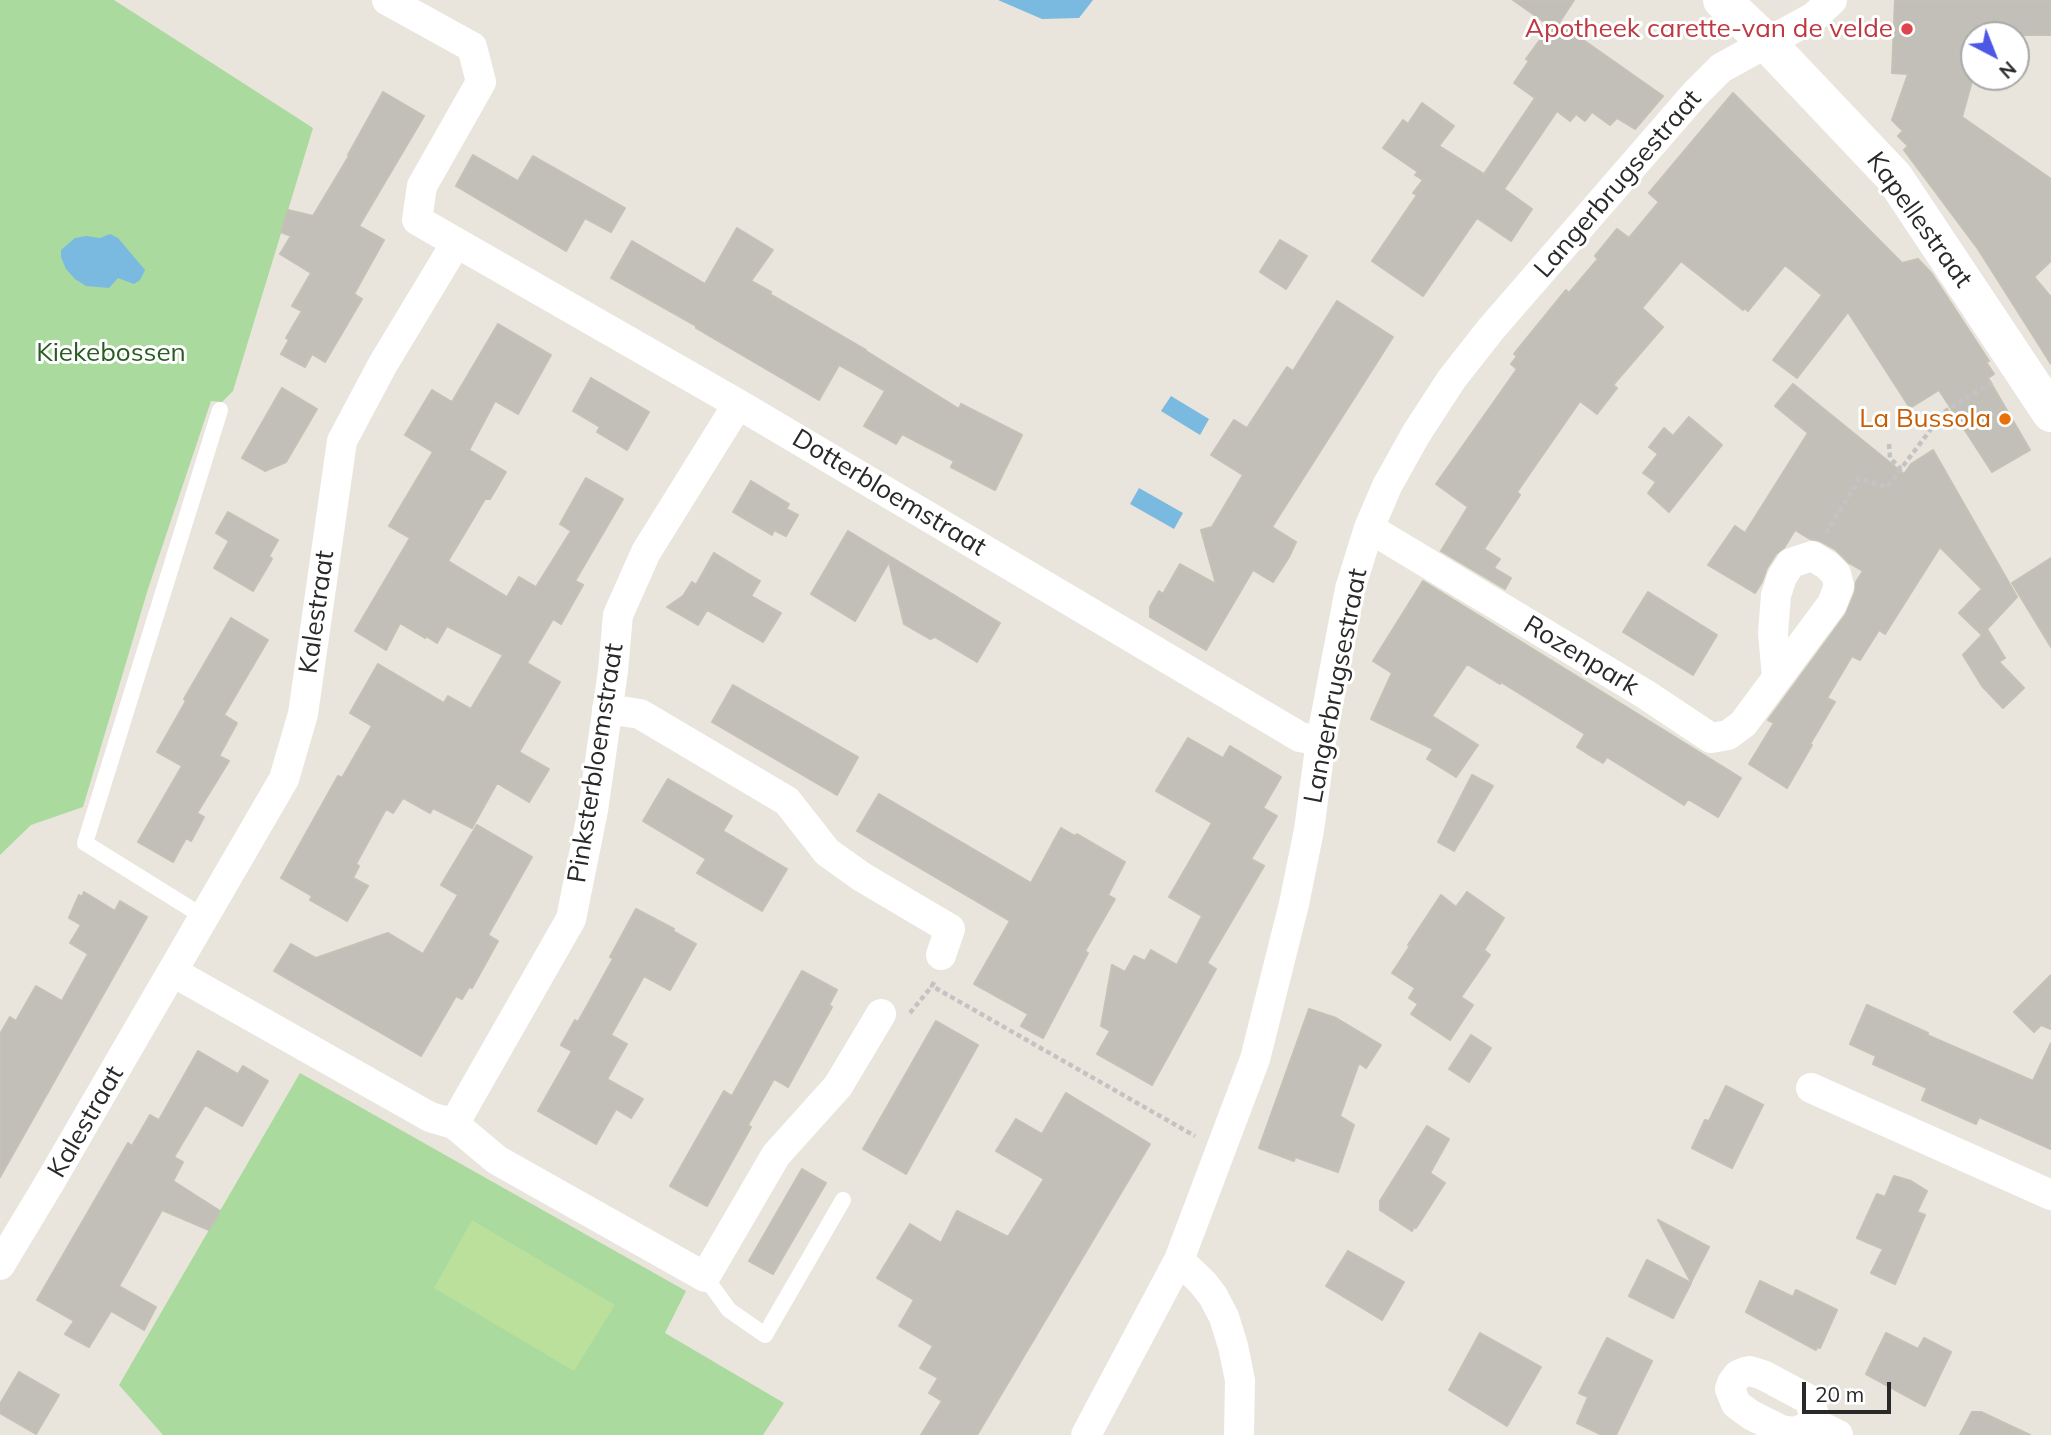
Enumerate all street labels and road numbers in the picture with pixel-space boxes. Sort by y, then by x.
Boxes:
street label: Langerbrugsestraat [1528,84,1708,284]
street label: Kapellestraat [1859,146,1979,294]
street label: Dotterbloemstraat [786,423,992,563]
street label: Kalestraat [293,548,341,676]
street label: Langerbrugsestraat [1298,566,1374,806]
street label: Rozenpark [1518,609,1644,703]
street label: Pinksterbloemstraat [562,641,630,885]
street label: Kalestraat [42,1061,130,1183]

